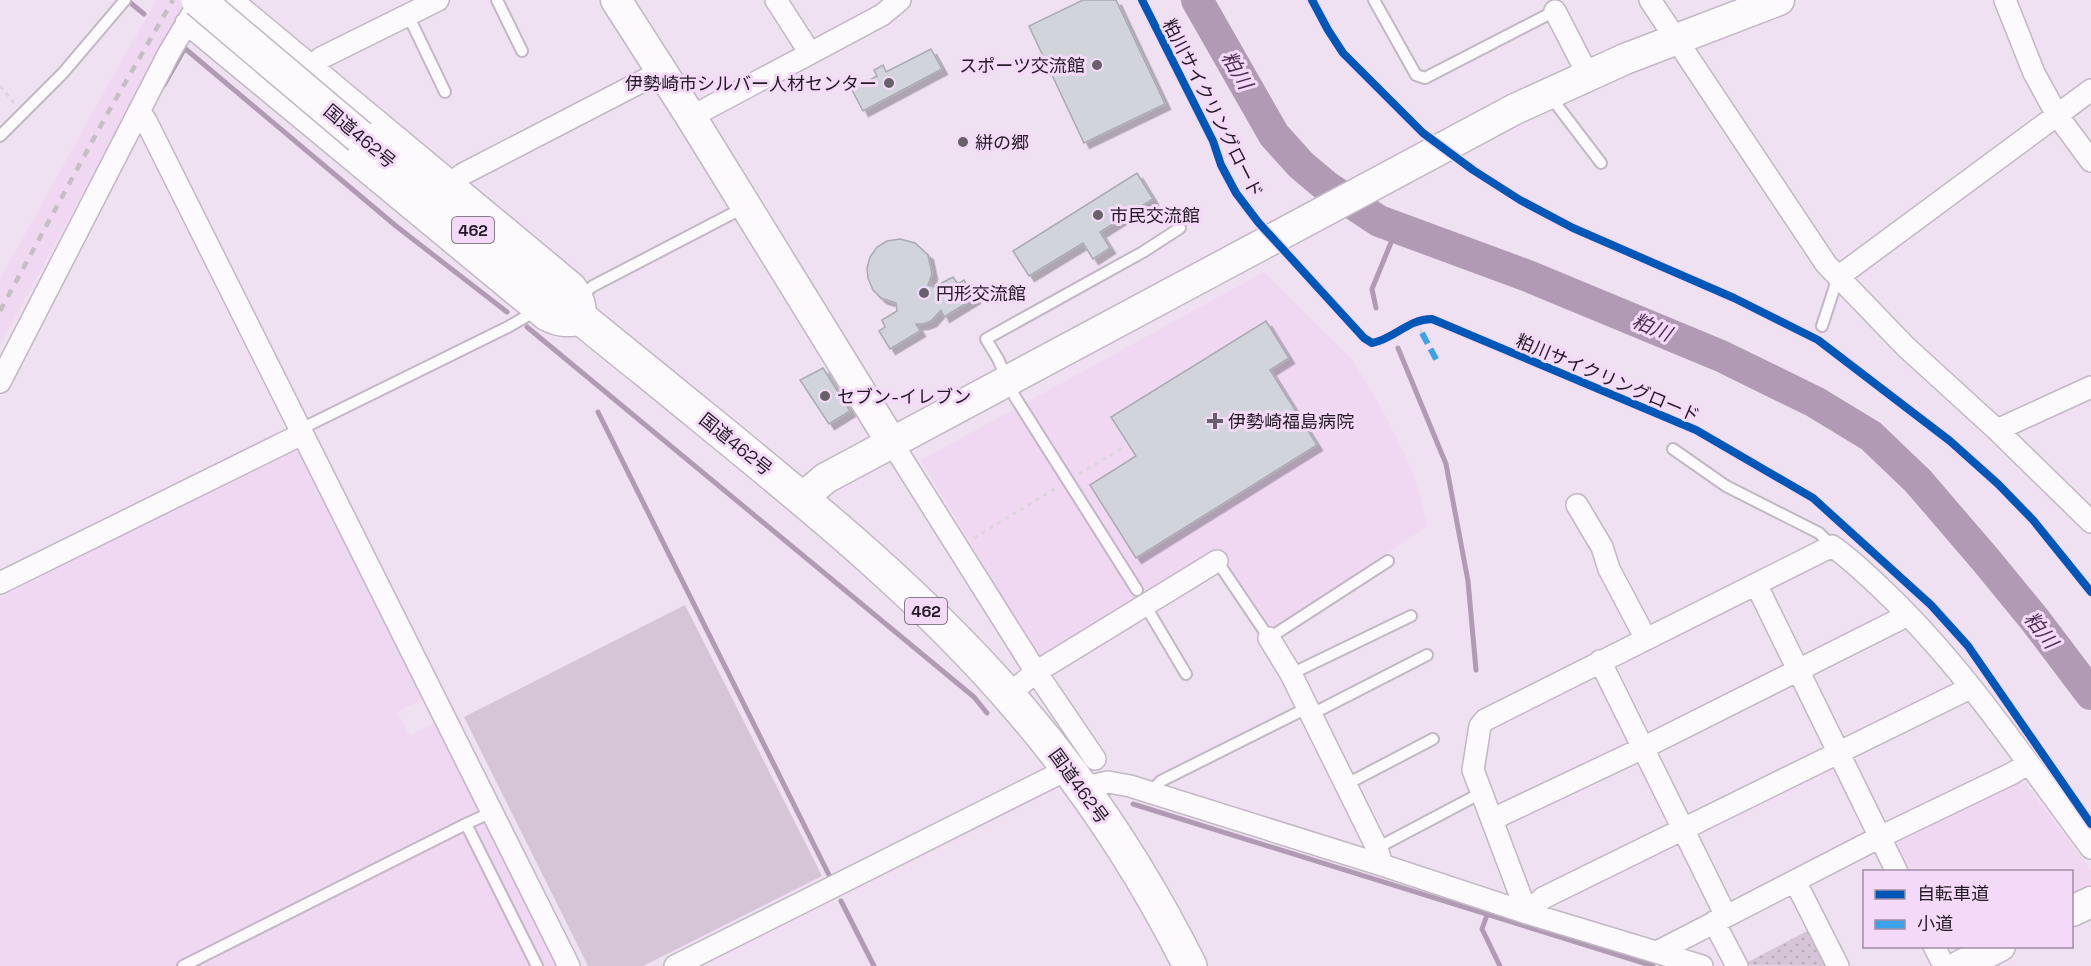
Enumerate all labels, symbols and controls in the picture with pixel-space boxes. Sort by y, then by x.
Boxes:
street label: 粕川サイクリングロード [1158,15,1268,201]
water label: 粕川 [1216,46,1259,96]
place label: スポーツ交流館 [959,54,1085,77]
marker: スポーツ交流館 [1090,58,1104,72]
place label: 伊勢崎市シルバー人材センター [625,72,877,95]
marker: 伊勢崎市シルバー人材センター [882,76,896,90]
street label: 国道462号 [319,99,401,173]
place label: 絣の郷 [975,131,1029,154]
marker: 絣の郷 [956,135,970,149]
place label: 市民交流館 [1110,204,1200,227]
marker: 市民交流館 [1091,208,1105,222]
road number: 462 [452,217,494,243]
place label: 円形交流館 [936,282,1026,305]
marker: 円形交流館 [917,286,931,300]
water label: 粕川 [1629,307,1677,348]
street label: 粕川サイクリングロード [1513,329,1703,427]
place label: セブン-イレブン [837,385,971,408]
marker: セブン-イレブン [818,389,832,403]
street label: 国道462号 [695,408,777,480]
place label: 伊勢崎福島病院 [1228,410,1354,433]
marker: 伊勢崎福島病院 [1206,412,1224,430]
road number: 462 [905,598,947,624]
water label: 粕川 [2018,606,2065,655]
street label: 国道462号 [1044,744,1114,828]
legend [1863,870,2073,948]
text: 自転車道 [1917,882,1989,905]
text: 小道 [1917,912,1953,935]

